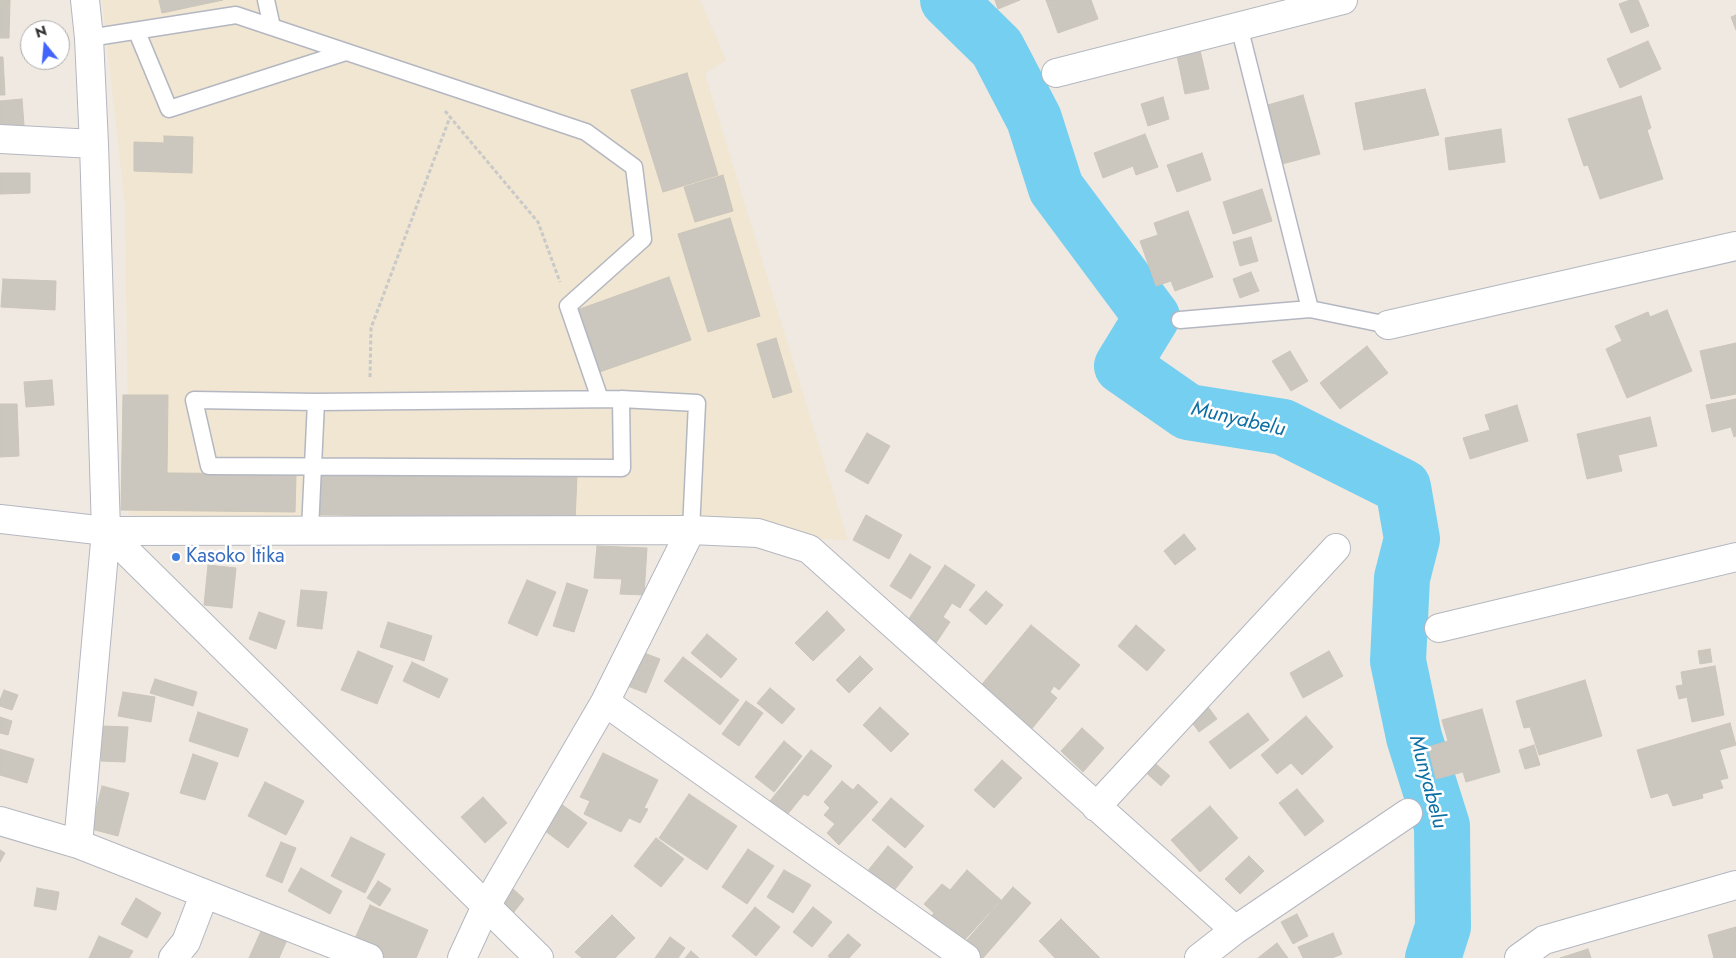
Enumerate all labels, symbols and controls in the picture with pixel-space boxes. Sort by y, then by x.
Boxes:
north arrow [20,20,70,70]
text: N [33,20,49,43]
water label: Munyabelu [1188,397,1288,443]
place label: Kasoko Itika [186,545,285,569]
marker: Kasoko Itika [170,551,182,563]
water label: Munyabelu [1402,732,1452,832]

